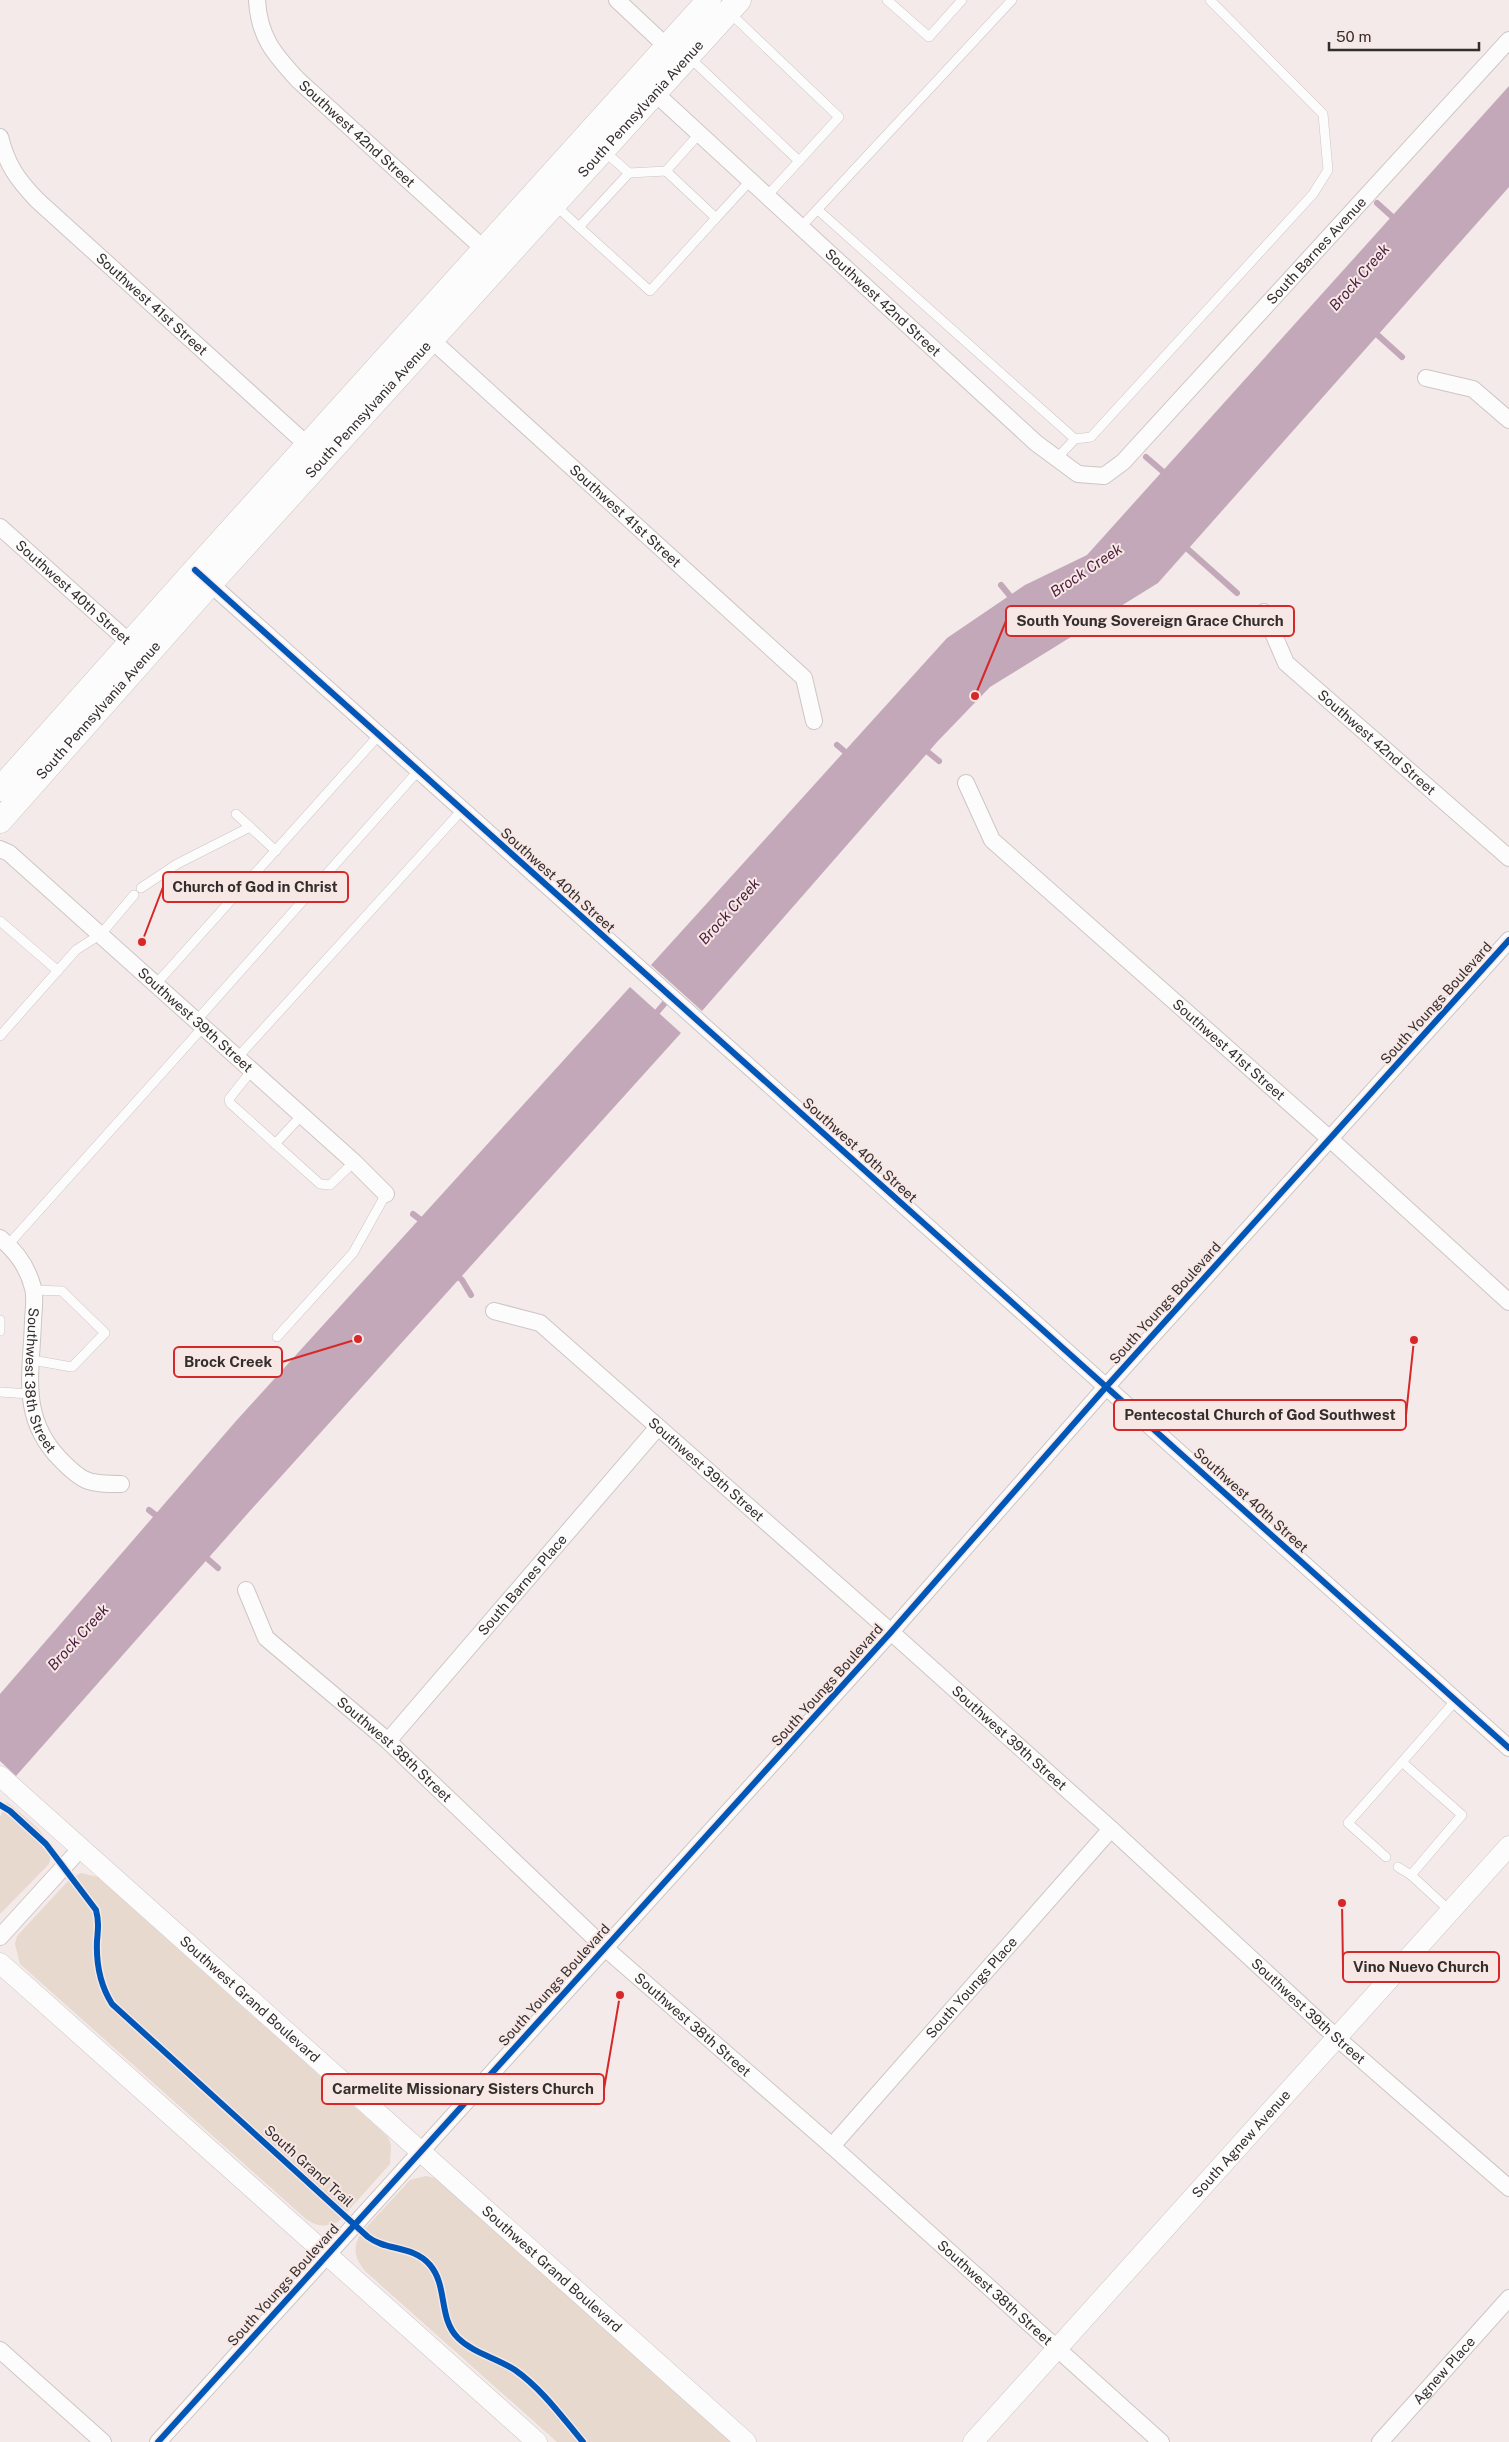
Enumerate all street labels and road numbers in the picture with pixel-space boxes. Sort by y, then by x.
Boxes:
street label: South Pennsylvania Avenue [574,37,707,180]
street label: Southwest 42nd Street [296,77,418,190]
street label: South Barnes Avenue [1263,194,1369,308]
street label: Southwest 42nd Street [822,245,944,359]
street label: Southwest 41st Street [93,250,211,358]
street label: South Pennsylvania Avenue [302,338,434,481]
street label: Southwest 41st Street [567,461,684,570]
street label: Southwest 40th Street [12,537,134,648]
street label: South Pennsylvania Avenue [33,638,164,783]
street label: Southwest 42nd Street [1315,687,1439,798]
street label: Southwest 40th Street [498,824,618,936]
street label: South Youngs Boulevard [1377,939,1495,1067]
street label: Southwest 39th Street [135,964,256,1075]
street label: Southwest 41st Street [1170,996,1288,1103]
street label: Southwest 40th Street [800,1094,920,1206]
street label: South Youngs Boulevard [1106,1239,1224,1367]
street label: Southwest 38th Street [22,1307,59,1456]
street label: Southwest 39th Street [645,1414,767,1524]
street label: Southwest 40th Street [1191,1444,1311,1556]
street label: South Barnes Place [475,1531,570,1638]
street label: South Youngs Boulevard [768,1621,886,1749]
street label: Southwest 39th Street [949,1682,1070,1793]
street label: Southwest 38th Street [334,1694,455,1805]
street label: South Youngs Boulevard [495,1921,613,2049]
street label: Southwest Grand Boulevard [177,1933,323,2066]
street label: South Youngs Place [923,1934,1020,2042]
street label: Southwest 39th Street [1248,1955,1369,2067]
street label: Southwest 38th Street [631,1970,754,2080]
street label: South Agnew Avenue [1189,2087,1294,2201]
street label: South Grand Trail [261,2122,357,2210]
street label: Southwest Grand Boulevard [479,2202,625,2335]
street label: South Youngs Boulevard [224,2221,342,2349]
street label: Southwest 38th Street [934,2237,1056,2348]
street label: Agnew Place [1410,2333,1478,2407]

